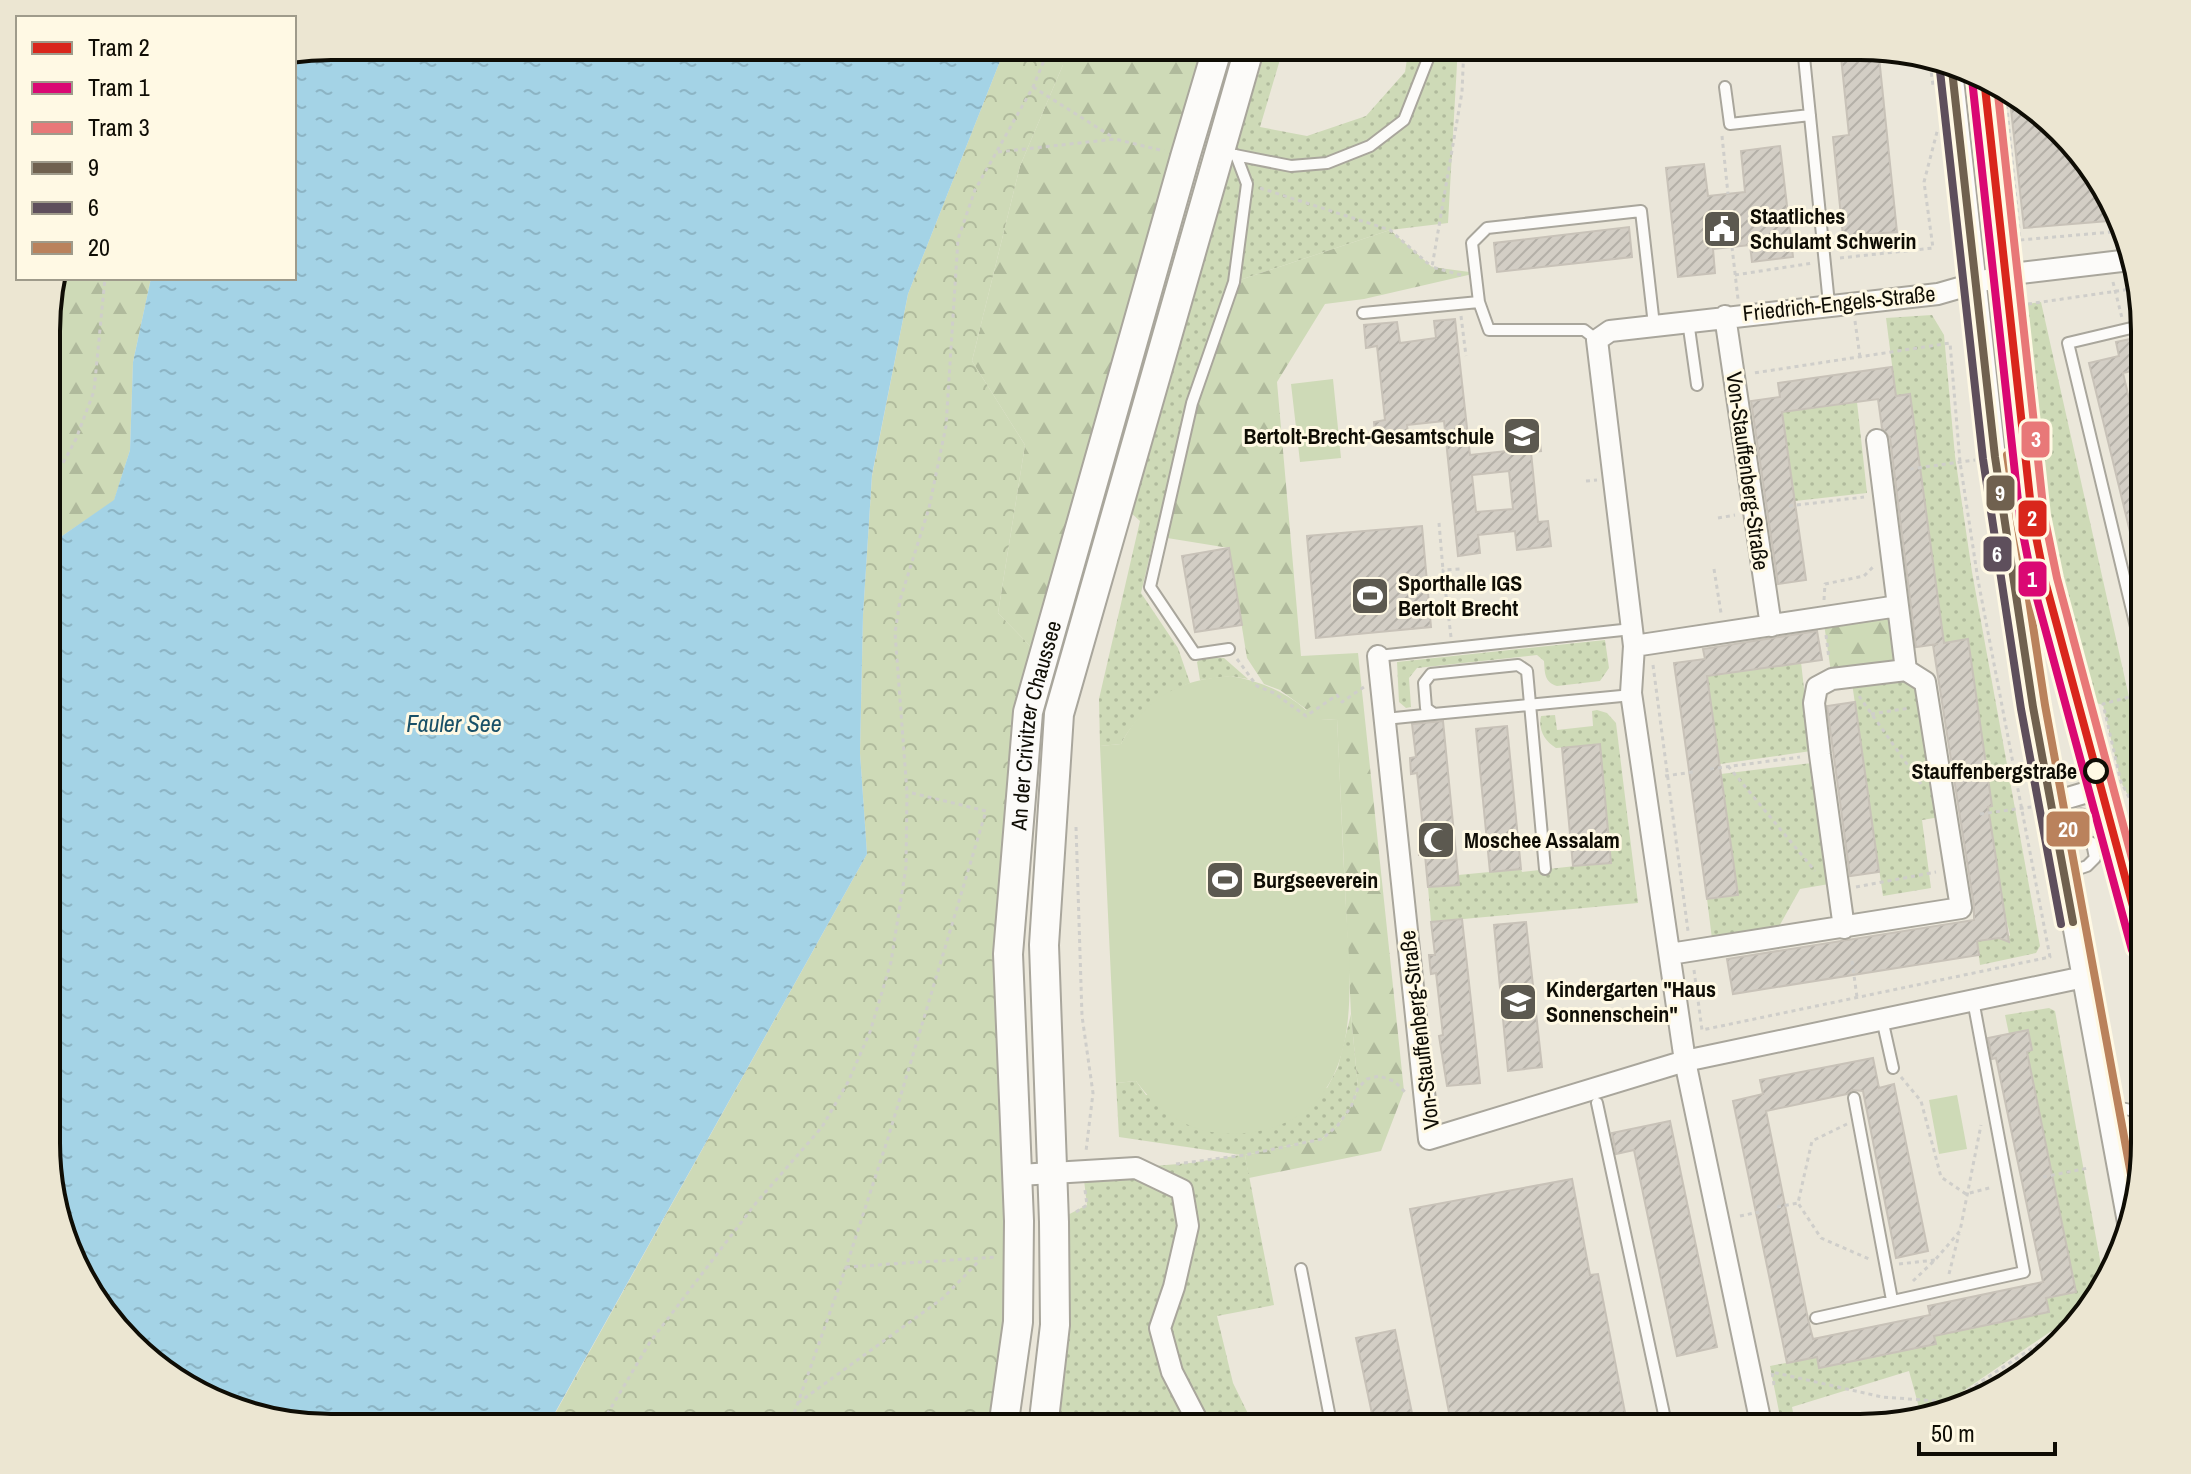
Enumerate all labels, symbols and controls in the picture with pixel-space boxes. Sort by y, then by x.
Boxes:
legend [16,16,296,280]
text: Tram 2 [88,31,150,63]
text: Tram 1 [88,71,150,103]
text: Tram 3 [88,111,150,143]
text: 9 [88,151,99,183]
text: 6 [88,191,99,223]
place label: Staatliches Schulamt Schwerin [1750,201,1916,256]
public building icon: Staatliches Schulamt Schwerin [1701,208,1743,250]
text: 20 [88,231,110,263]
street label: Friedrich-Engels-Straße [1741,278,1937,328]
street label: Von-Stauffenberg-Straße [1719,370,1777,572]
school or university icon: Bertolt-Brecht-Gesamtschule [1501,415,1543,457]
line badge: 3 [2020,420,2051,459]
place label: Bertolt-Brecht-Gesamtschule [1243,421,1494,451]
text: 3 [2031,424,2041,454]
line badge: 9 [1985,474,2016,512]
text: 9 [1995,478,2005,508]
line badge: 2 [2017,499,2048,538]
text: 2 [2027,503,2037,533]
line badge: 6 [1982,535,2013,573]
text: 6 [1992,539,2002,569]
line badge: 1 [2017,560,2048,598]
text: 1 [2027,564,2038,594]
place label: Sporthalle IGS Bertolt Brecht [1398,568,1522,623]
sports icon: Sporthalle IGS Bertolt Brecht [1349,575,1391,617]
street label: An der Crivitzer Chaussee [1003,617,1068,832]
water label: Fauler See [406,707,502,739]
place label: Stauffenbergstraße [1912,756,2077,786]
marker: Stauffenbergstraße [2084,759,2108,783]
line badge: 20 [2045,810,2091,848]
text: 20 [2058,814,2078,844]
mosque icon: Moschee Assalam [1415,819,1457,861]
place label: Moschee Assalam [1464,825,1620,855]
sports icon: Burgseeverein [1204,859,1246,901]
place label: Burgseeverein [1253,865,1378,895]
street label: Von-Stauffenberg-Straße [1392,929,1446,1131]
place label: Kindergarten "Haus Sonnenschein" [1546,974,1716,1029]
school or university icon: Kindergarten "Haus Sonnenschein" [1497,981,1539,1023]
scale bar [1919,1406,2055,1456]
text: 50 m [1931,1417,1975,1449]

